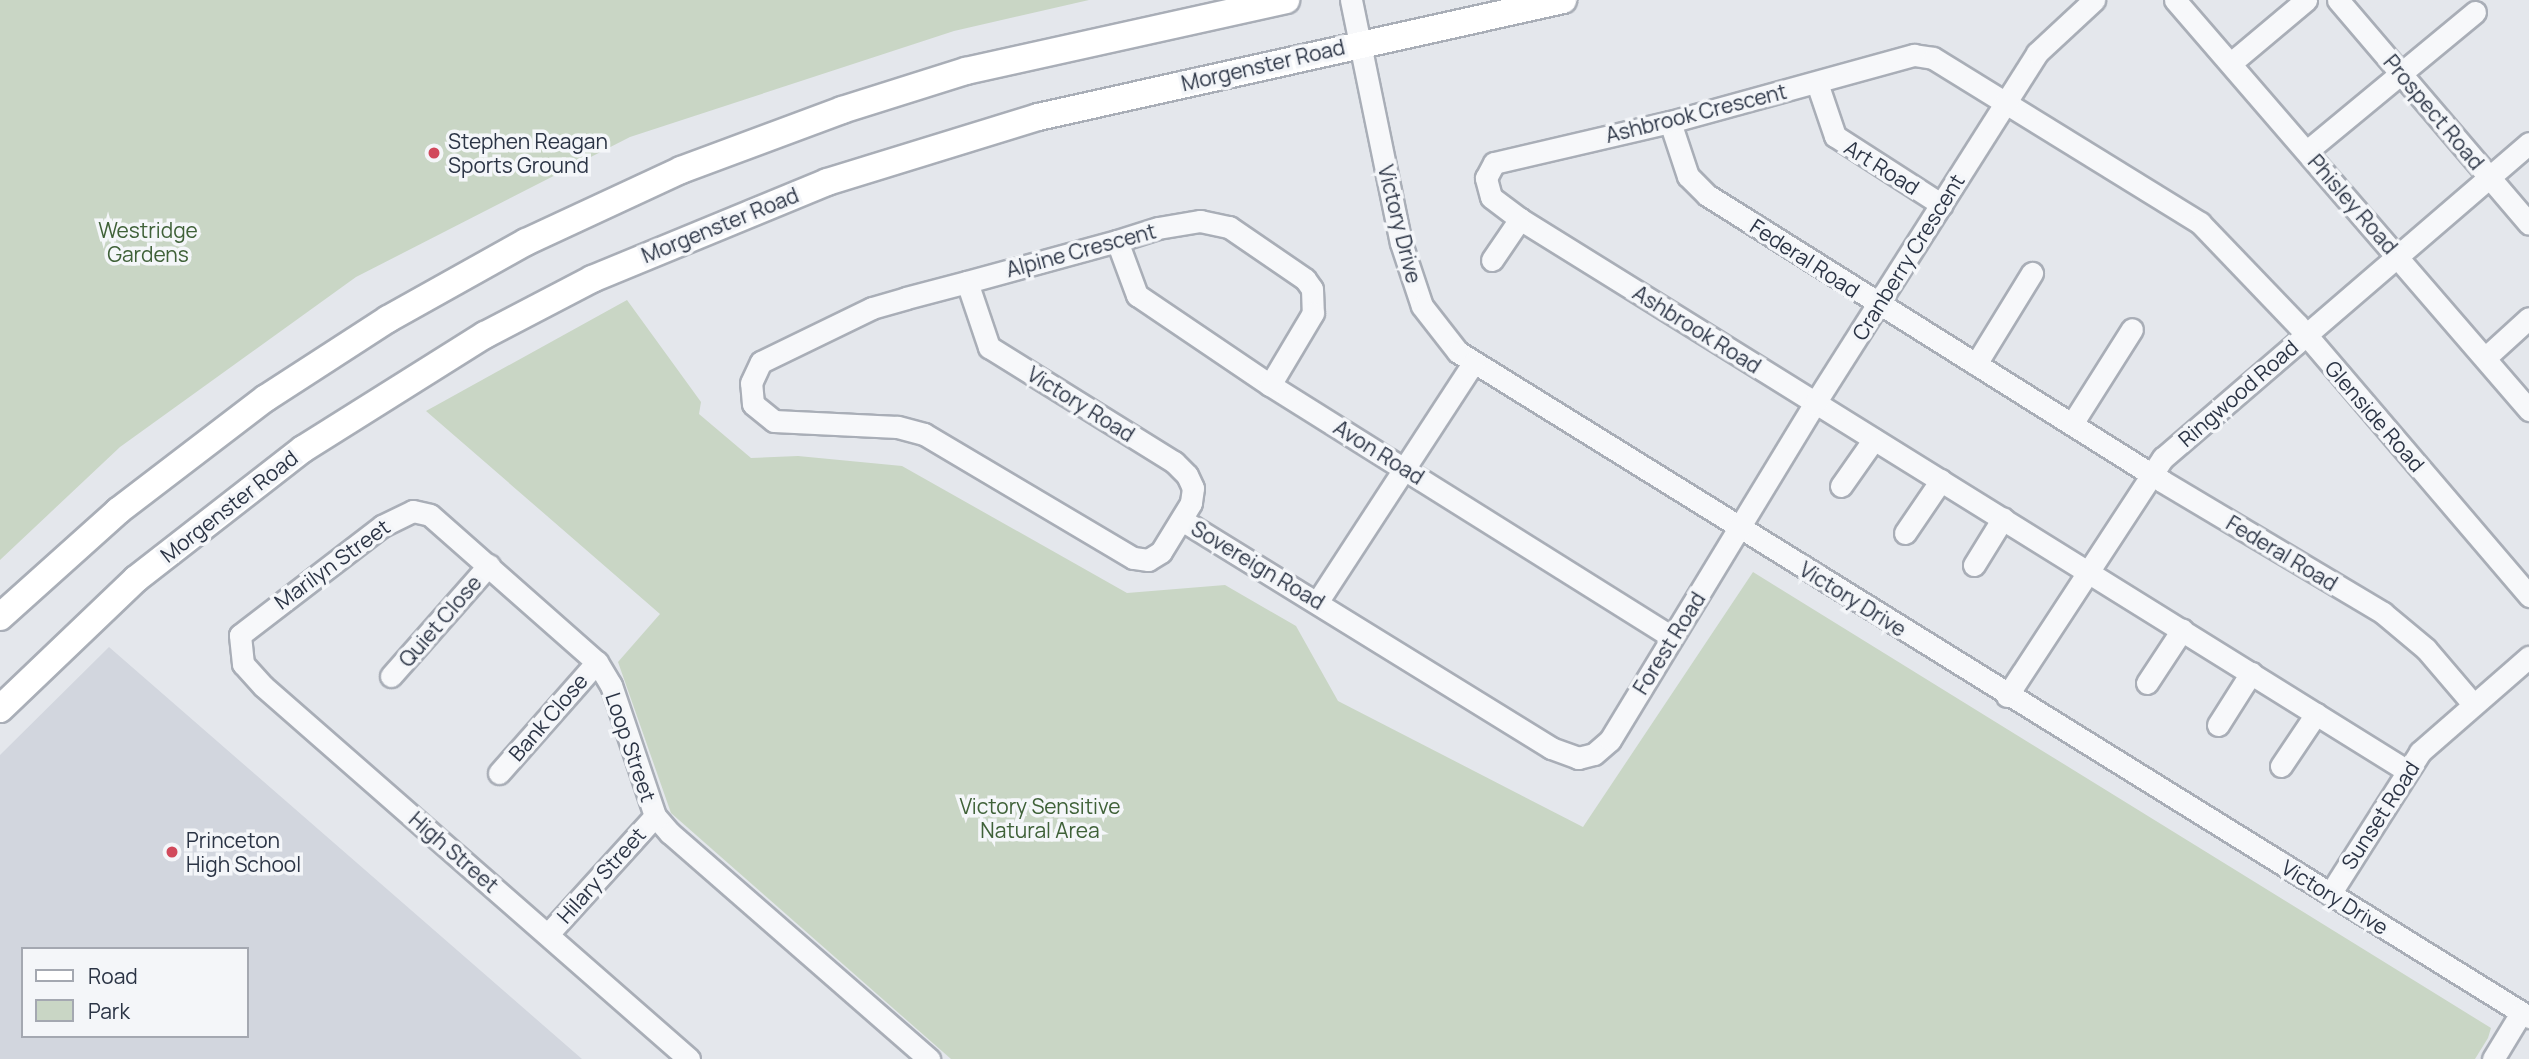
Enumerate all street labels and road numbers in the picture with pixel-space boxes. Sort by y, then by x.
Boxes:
street label: Morgenster Road [1179,34,1347,96]
street label: Prospect Road [2379,49,2489,175]
street label: Ashbrook Crescent [1603,78,1789,148]
street label: Art Road [1840,134,1924,200]
street label: Phisley Road [2303,149,2403,259]
street label: Victory Drive [1373,162,1427,286]
street label: Cranberry Crescent [1847,169,1969,345]
street label: Morgenster Road [638,182,802,268]
street label: Federal Road [1746,213,1864,303]
street label: Alpine Crescent [1003,218,1159,282]
street label: Ashbrook Road [1628,280,1766,378]
street label: Ringwood Road [2173,334,2303,452]
street label: Glenside Road [2320,355,2430,477]
street label: Victory Road [1023,361,1139,447]
street label: Avon Road [1329,414,1429,490]
street label: Morgenster Road [155,445,303,567]
street label: Federal Road [2222,510,2342,596]
street label: Marilyn Street [270,514,394,614]
street label: Sovereign Road [1187,515,1329,615]
street label: Victory Drive [1795,556,1911,642]
street label: Quiet Close [393,570,487,672]
street label: Forest Road [1628,587,1710,699]
street label: Bank Close [503,668,593,766]
street label: Loop Street [601,689,661,805]
street label: Sunset Road [2336,756,2424,874]
street label: High Street [404,806,504,898]
street label: Hilary Street [551,822,651,928]
street label: Victory Drive [2277,854,2393,940]

